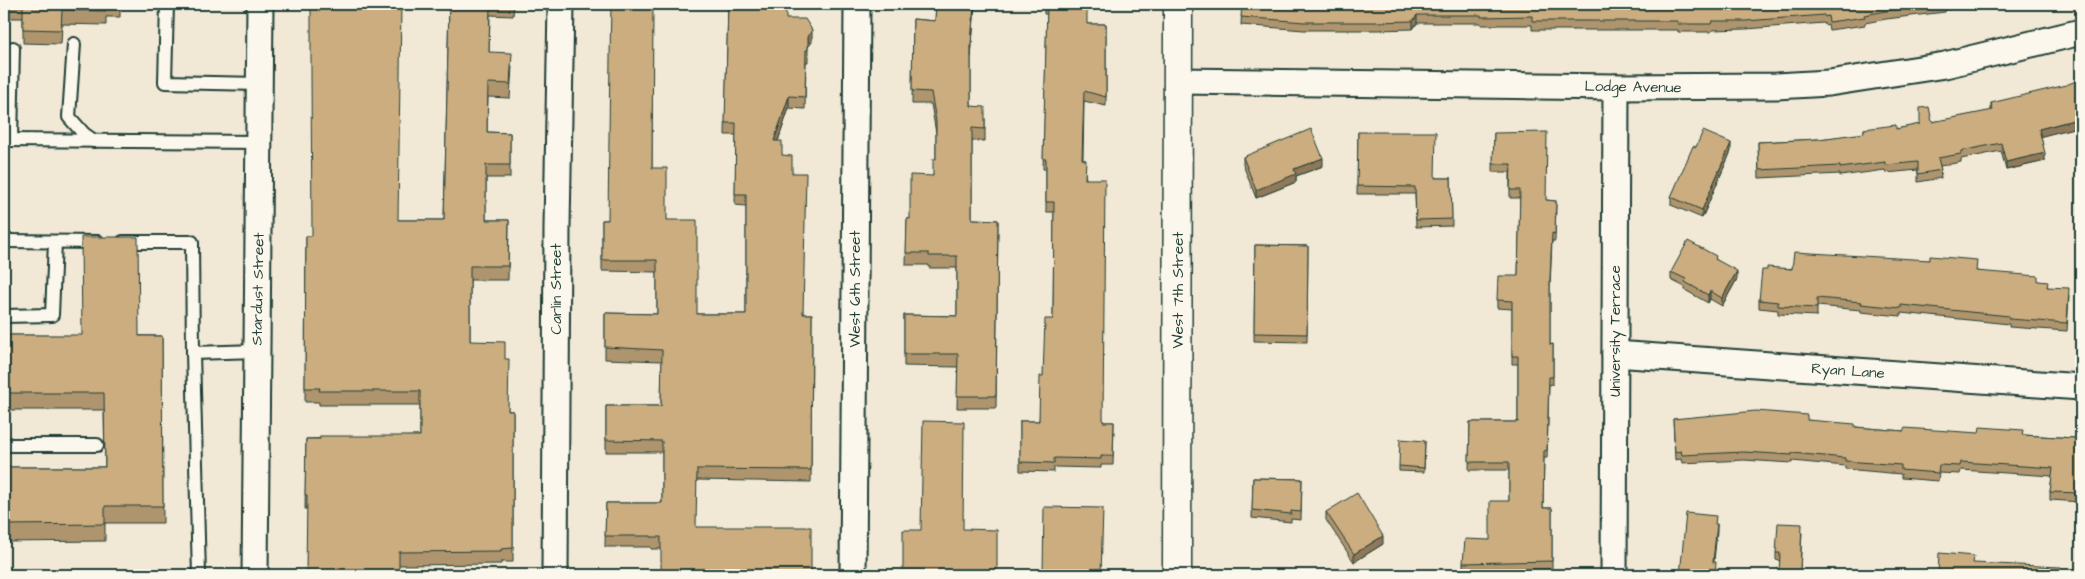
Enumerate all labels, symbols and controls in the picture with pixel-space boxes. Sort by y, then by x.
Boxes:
street label: Lodge Avenue [1584,76,1682,99]
street label: West 6th Street [845,231,866,348]
street label: Stardust Street [247,232,269,346]
street label: West 7th Street [1168,232,1189,348]
street label: Carlin Street [546,244,567,334]
street label: University Terrace [1605,265,1627,397]
street label: Ryan Lane [1810,358,1885,385]

